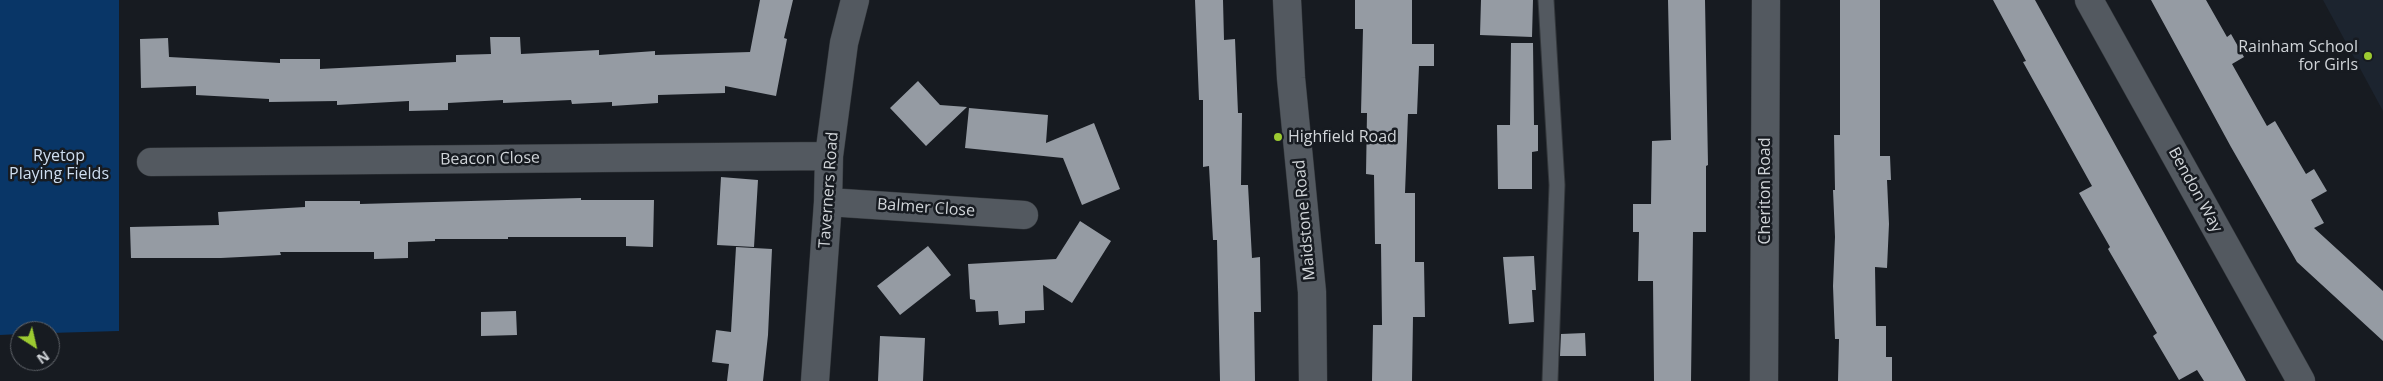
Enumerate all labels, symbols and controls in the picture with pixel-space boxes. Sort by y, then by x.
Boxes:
place label: Rainham School for Girls [2238,37,2358,75]
marker: Rainham School for Girls [2362,50,2374,62]
place label: Highfield Road [1288,127,1397,147]
street label: Taverners Road [815,131,843,249]
marker: Highfield Road [1272,131,1284,143]
street label: Cheriton Road [1755,138,1775,244]
street label: Bendon Way [2164,144,2226,236]
park label: Ryetop Playing Fields [9,146,109,184]
street label: Beacon Close [440,149,540,169]
street label: Maidstone Road [1290,159,1320,281]
street label: Balmer Close [876,195,976,221]
north arrow [10,321,60,371]
text: N [33,347,53,369]

